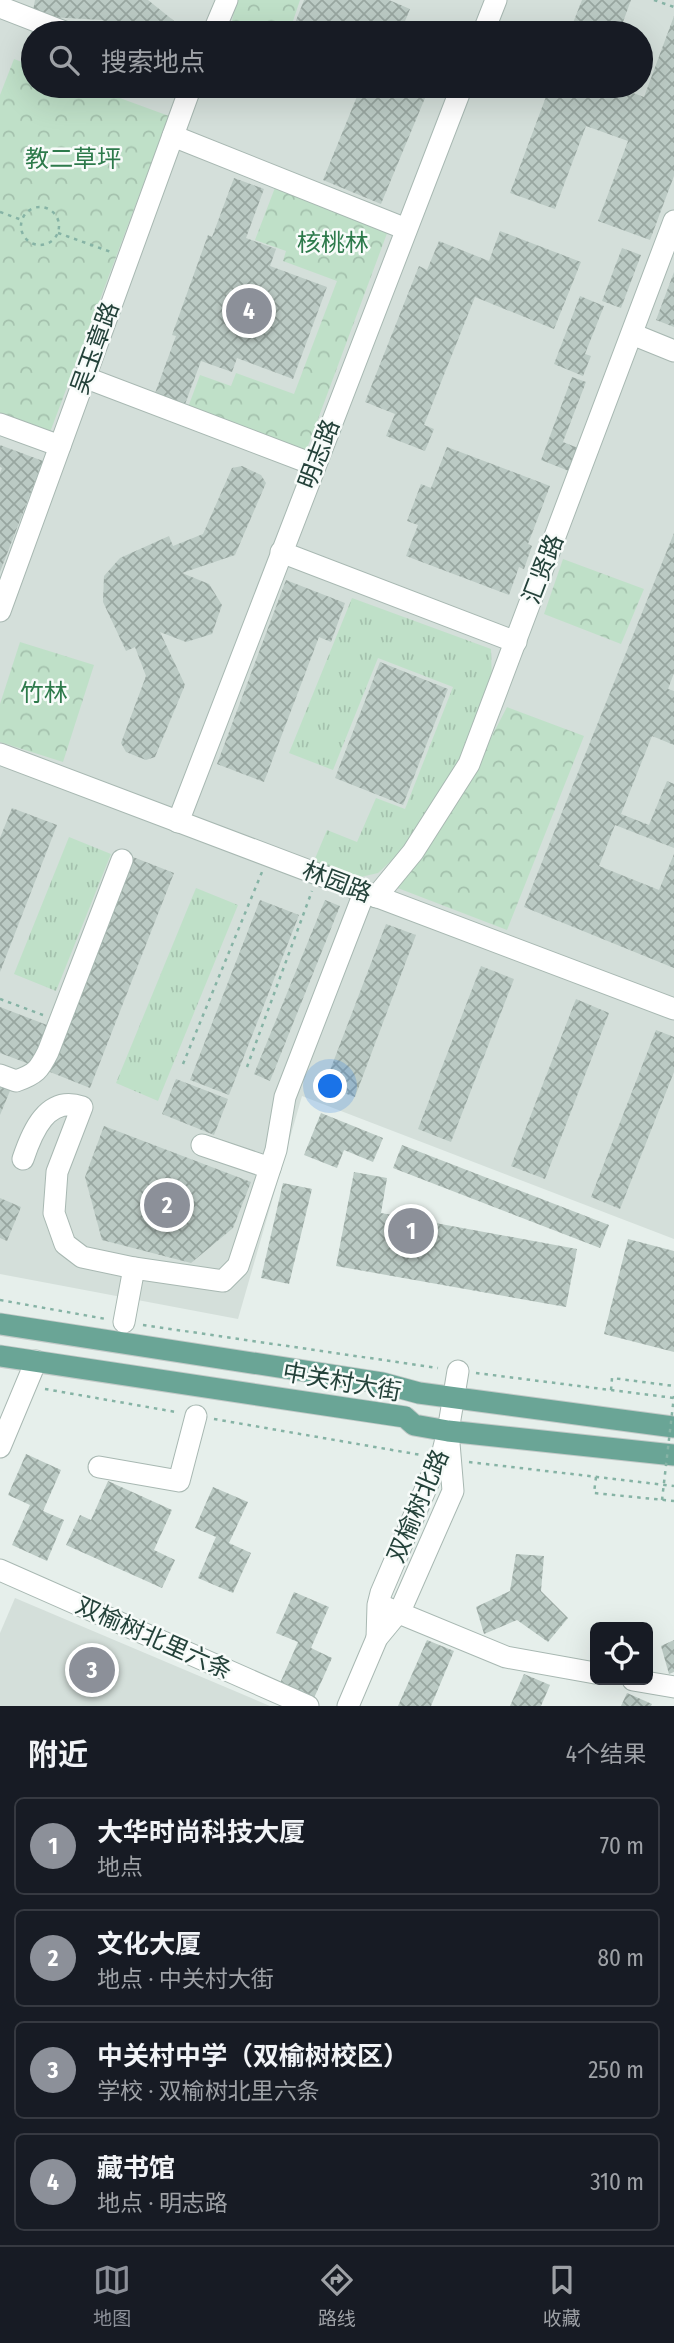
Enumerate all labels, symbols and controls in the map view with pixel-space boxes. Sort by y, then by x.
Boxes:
search box [21,21,653,98]
icon: search [45,41,83,79]
text: 搜索地点 [101,47,205,78]
park label: 教二草坪 [25,145,121,173]
park label: 核桃林 [297,229,369,257]
pin: 4 [226,285,272,337]
street label: 吴玉章路 [65,298,125,398]
street label: 明志路 [293,415,345,493]
street label: 汇贤路 [517,530,569,608]
park label: 竹林 [20,679,68,707]
street label: 林园路 [298,856,376,908]
your location [313,1069,347,1103]
pin: 2 [144,1179,190,1231]
pin: 1 [388,1205,434,1257]
street label: 中关村大街 [280,1358,404,1406]
street label: 双榆树北路 [382,1445,454,1567]
street label: 双榆树北里六条 [72,1591,236,1685]
map controls [590,1622,653,1685]
button: locate [590,1622,653,1685]
pin: 3 [69,1644,115,1696]
text: 附近 [28,1737,88,1773]
text: 4个结果 [566,1740,646,1768]
text: 大华时尚科技大厦 [97,1817,305,1848]
text: 1 [48,1832,58,1860]
text: 70 m [600,1832,644,1860]
text: 地点 [97,1853,143,1881]
text: 文化大厦 [97,1929,201,1960]
text: 2 [48,1944,58,1972]
text: 80 m [597,1944,644,1972]
text: 地点 · 中关村大街 [97,1965,274,1993]
text: 中关村中学（双榆树校区） [97,2041,409,2072]
text: 3 [48,2056,58,2084]
text: 250 m [588,2056,644,2084]
text: 学校 · 双榆树北里六条 [97,2077,320,2105]
text: 藏书馆 [97,2153,175,2184]
text: 4 [47,2168,59,2196]
text: 310 m [590,2168,644,2196]
text: 地点 · 明志路 [97,2189,228,2217]
tab: 地图 [93,2261,131,2330]
tab: 路线 [318,2261,356,2330]
tab: 收藏 [543,2261,581,2330]

